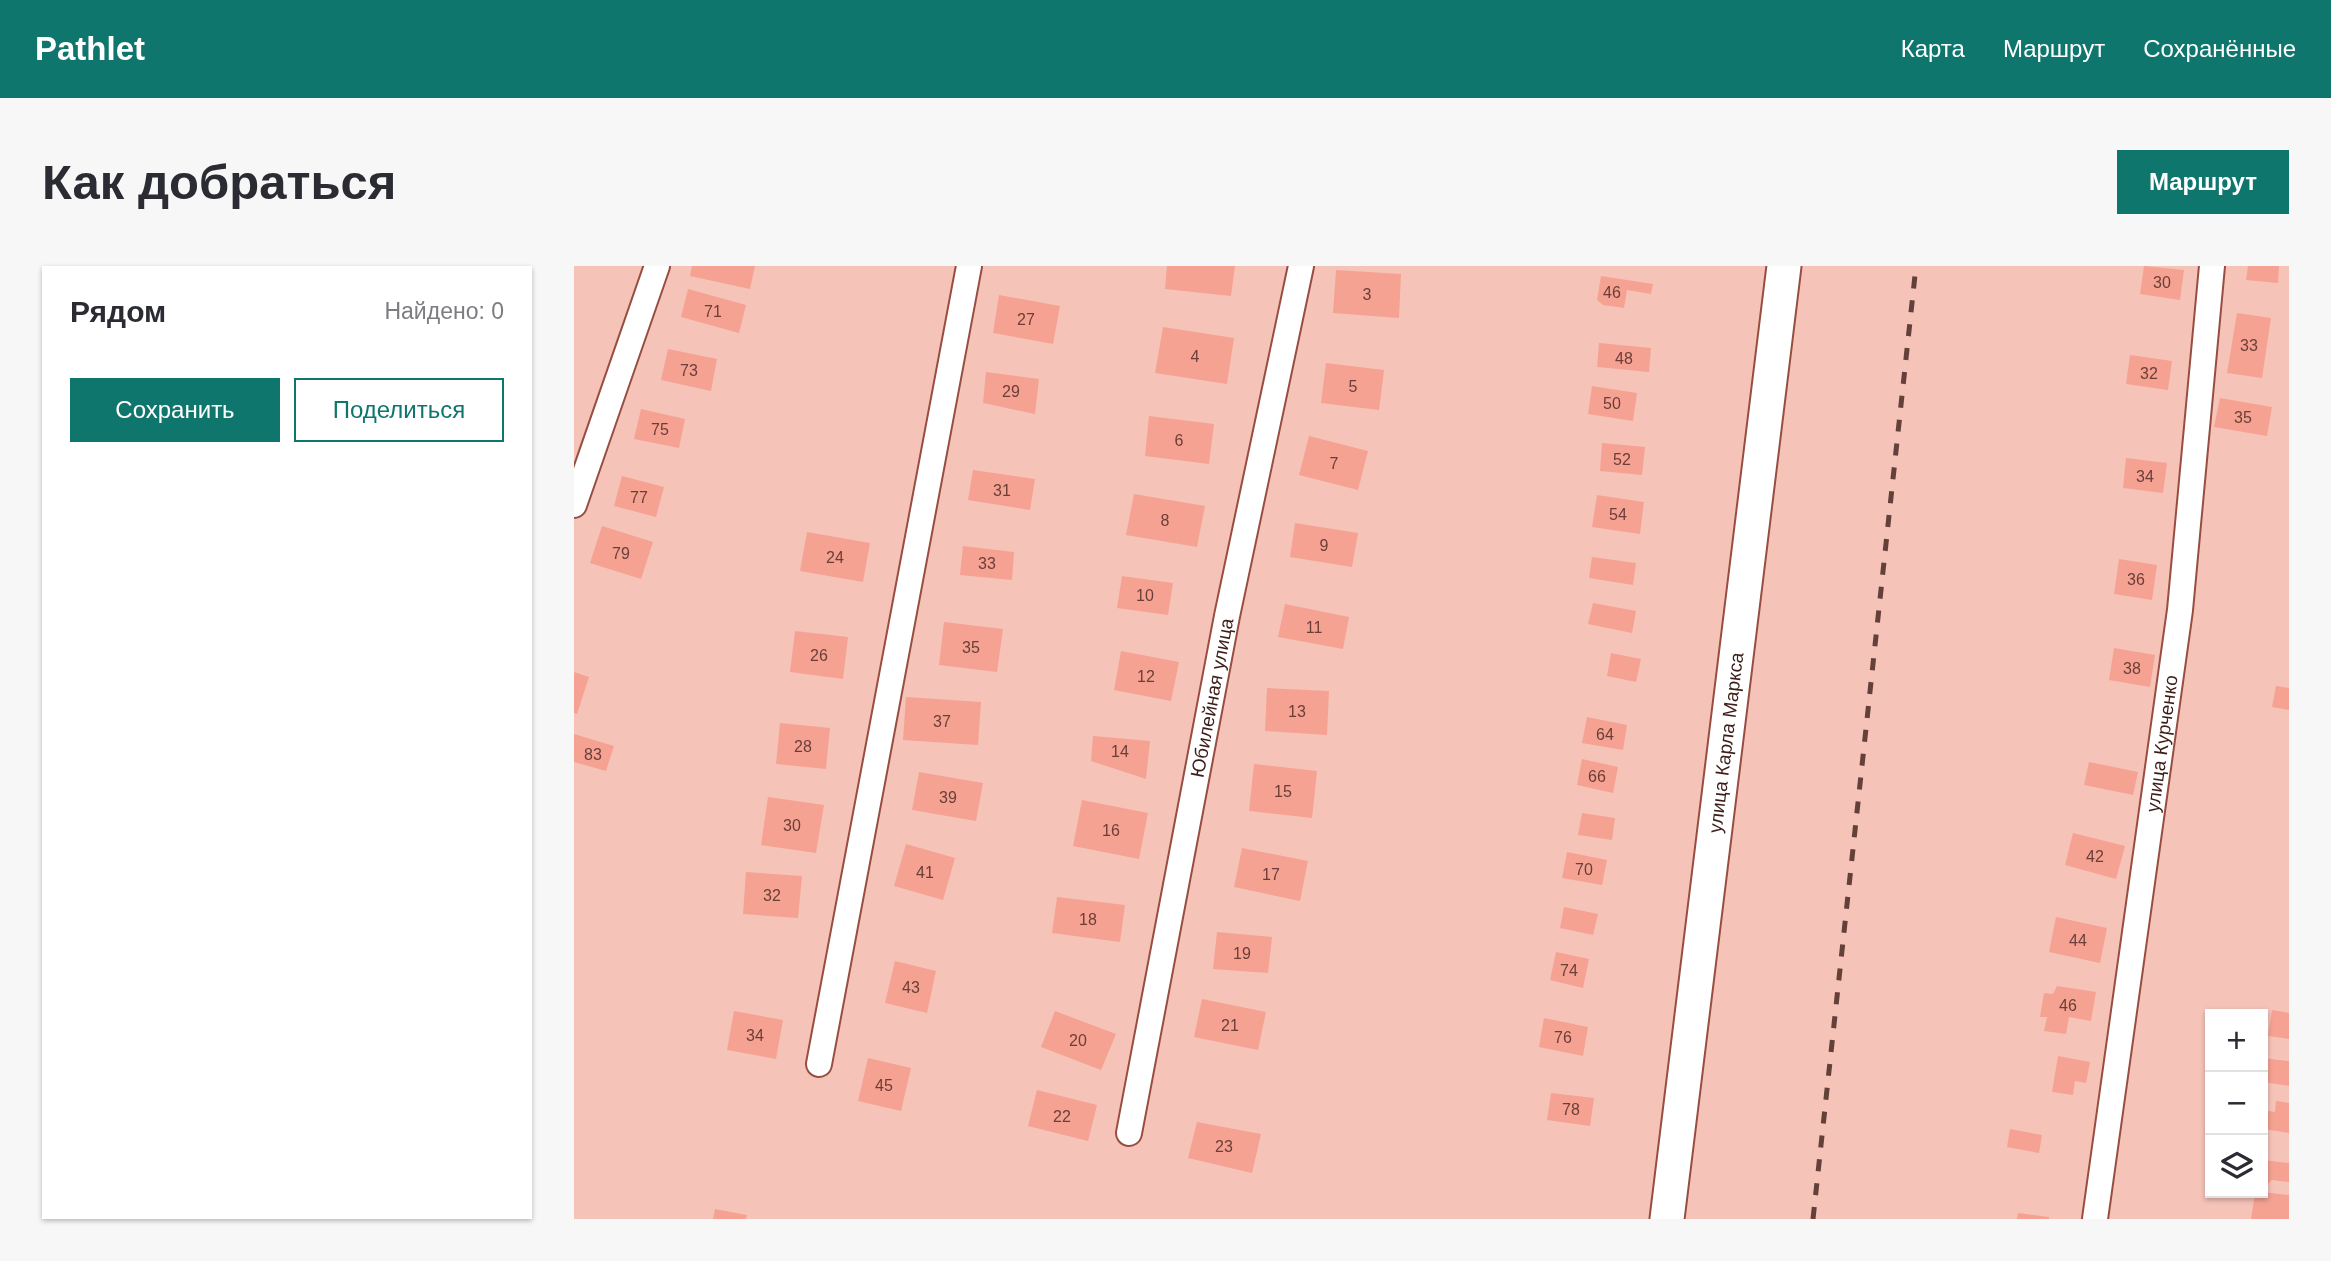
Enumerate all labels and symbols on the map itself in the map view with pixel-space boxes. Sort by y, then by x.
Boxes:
house number: 30 [2153,274,2171,291]
house number: 46 [1603,284,1621,301]
house number: 3 [1363,286,1372,303]
house number: 71 [704,303,722,320]
house number: 27 [1017,311,1035,328]
house number: 33 [2240,337,2258,354]
house number: 4 [1191,348,1200,365]
house number: 48 [1615,350,1633,367]
house number: 73 [680,362,698,379]
house number: 32 [2140,365,2158,382]
house number: 5 [1349,378,1358,395]
house number: 29 [1002,383,1020,400]
house number: 50 [1603,395,1621,412]
house number: 35 [2234,409,2252,426]
house number: 75 [651,421,669,438]
house number: 6 [1175,432,1184,449]
house number: 52 [1613,451,1631,468]
house number: 7 [1330,455,1339,472]
house number: 34 [2136,468,2154,485]
house number: 31 [993,482,1011,499]
house number: 77 [630,489,648,506]
house number: 54 [1609,506,1627,523]
house number: 8 [1161,512,1170,529]
house number: 9 [1320,537,1329,554]
house number: 79 [612,545,630,562]
house number: 24 [826,549,844,566]
house number: 33 [978,555,996,572]
house number: 36 [2127,571,2145,588]
house number: 10 [1136,587,1154,604]
street label: Юбилейная улица [1187,616,1237,779]
house number: 11 [1306,619,1322,636]
house number: 35 [962,639,980,656]
house number: 26 [810,647,828,664]
street label: улица Карла Маркса [1704,651,1748,834]
house number: 38 [2123,660,2141,677]
house number: 12 [1137,668,1155,685]
street label: улица Курченко [2142,674,2182,814]
house number: 13 [1288,703,1306,720]
house number: 37 [933,713,951,730]
house number: 64 [1596,726,1614,743]
house number: 28 [794,738,812,755]
house number: 14 [1111,743,1129,760]
house number: 83 [584,746,602,763]
house number: 66 [1588,768,1606,785]
house number: 15 [1274,783,1292,800]
house number: 39 [939,789,957,806]
house number: 30 [783,817,801,834]
house number: 16 [1102,822,1120,839]
house number: 42 [2086,848,2104,865]
house number: 70 [1575,861,1593,878]
house number: 41 [916,864,934,881]
house number: 17 [1262,866,1280,883]
house number: 32 [763,887,781,904]
house number: 18 [1079,911,1097,928]
house number: 44 [2069,932,2087,949]
house number: 19 [1233,945,1251,962]
house number: 74 [1560,962,1578,979]
house number: 43 [902,979,920,996]
house number: 46 [2059,997,2077,1014]
house number: 21 [1221,1017,1239,1034]
house number: 34 [746,1027,764,1044]
house number: 76 [1554,1029,1572,1046]
house number: 20 [1069,1032,1087,1049]
house number: 45 [875,1077,893,1094]
house number: 78 [1562,1101,1580,1118]
house number: 22 [1053,1108,1071,1125]
house number: 23 [1215,1138,1233,1155]

